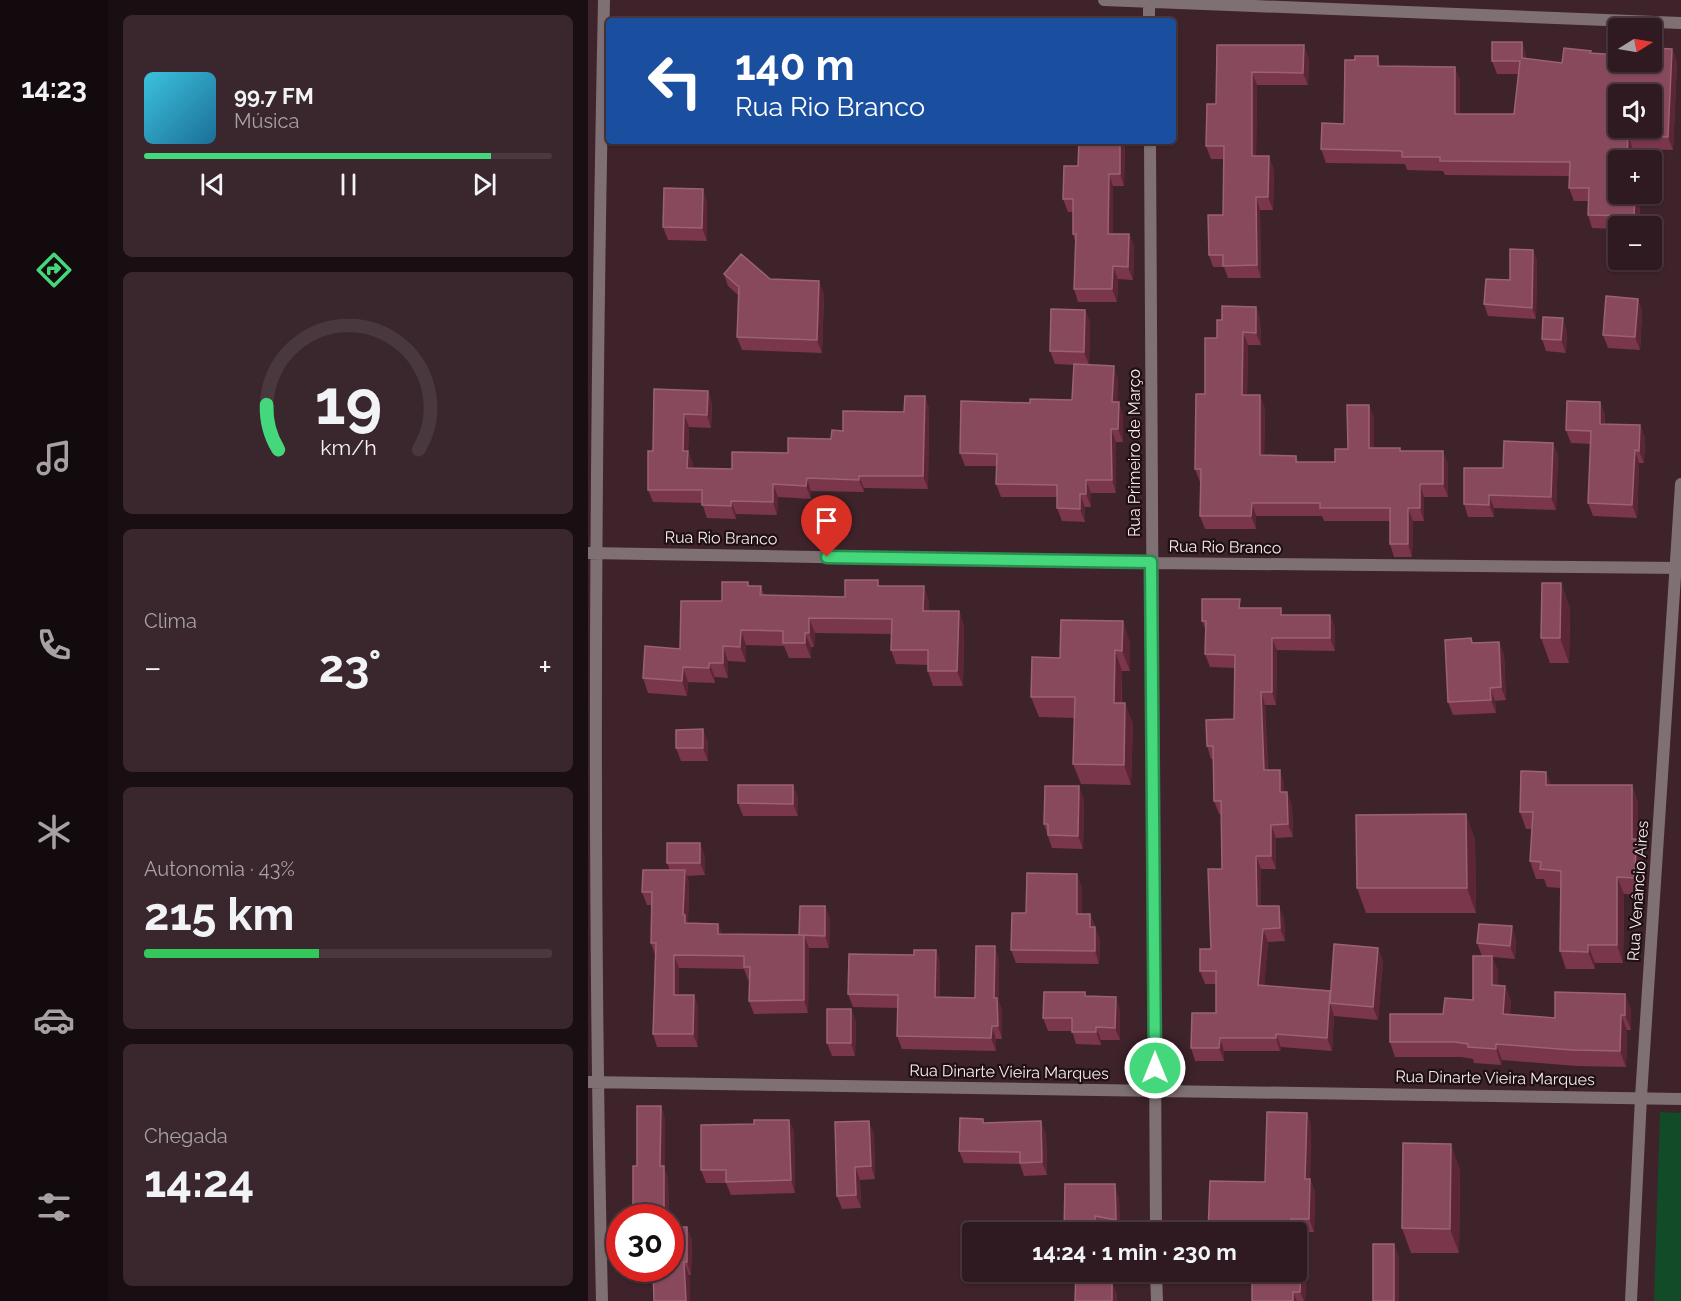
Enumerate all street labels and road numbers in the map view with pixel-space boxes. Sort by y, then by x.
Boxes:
street label: Rua Primeiro de Março [1125,369,1144,537]
street label: Rua Rio Branco [665,528,777,548]
street label: Rua Rio Branco [1169,537,1281,557]
street label: Rua Venâncio Aires [1624,820,1652,962]
street label: Rua Dinarte Vieira Marques [909,1061,1109,1083]
street label: Rua Dinarte Vieira Marques [1395,1067,1595,1089]

